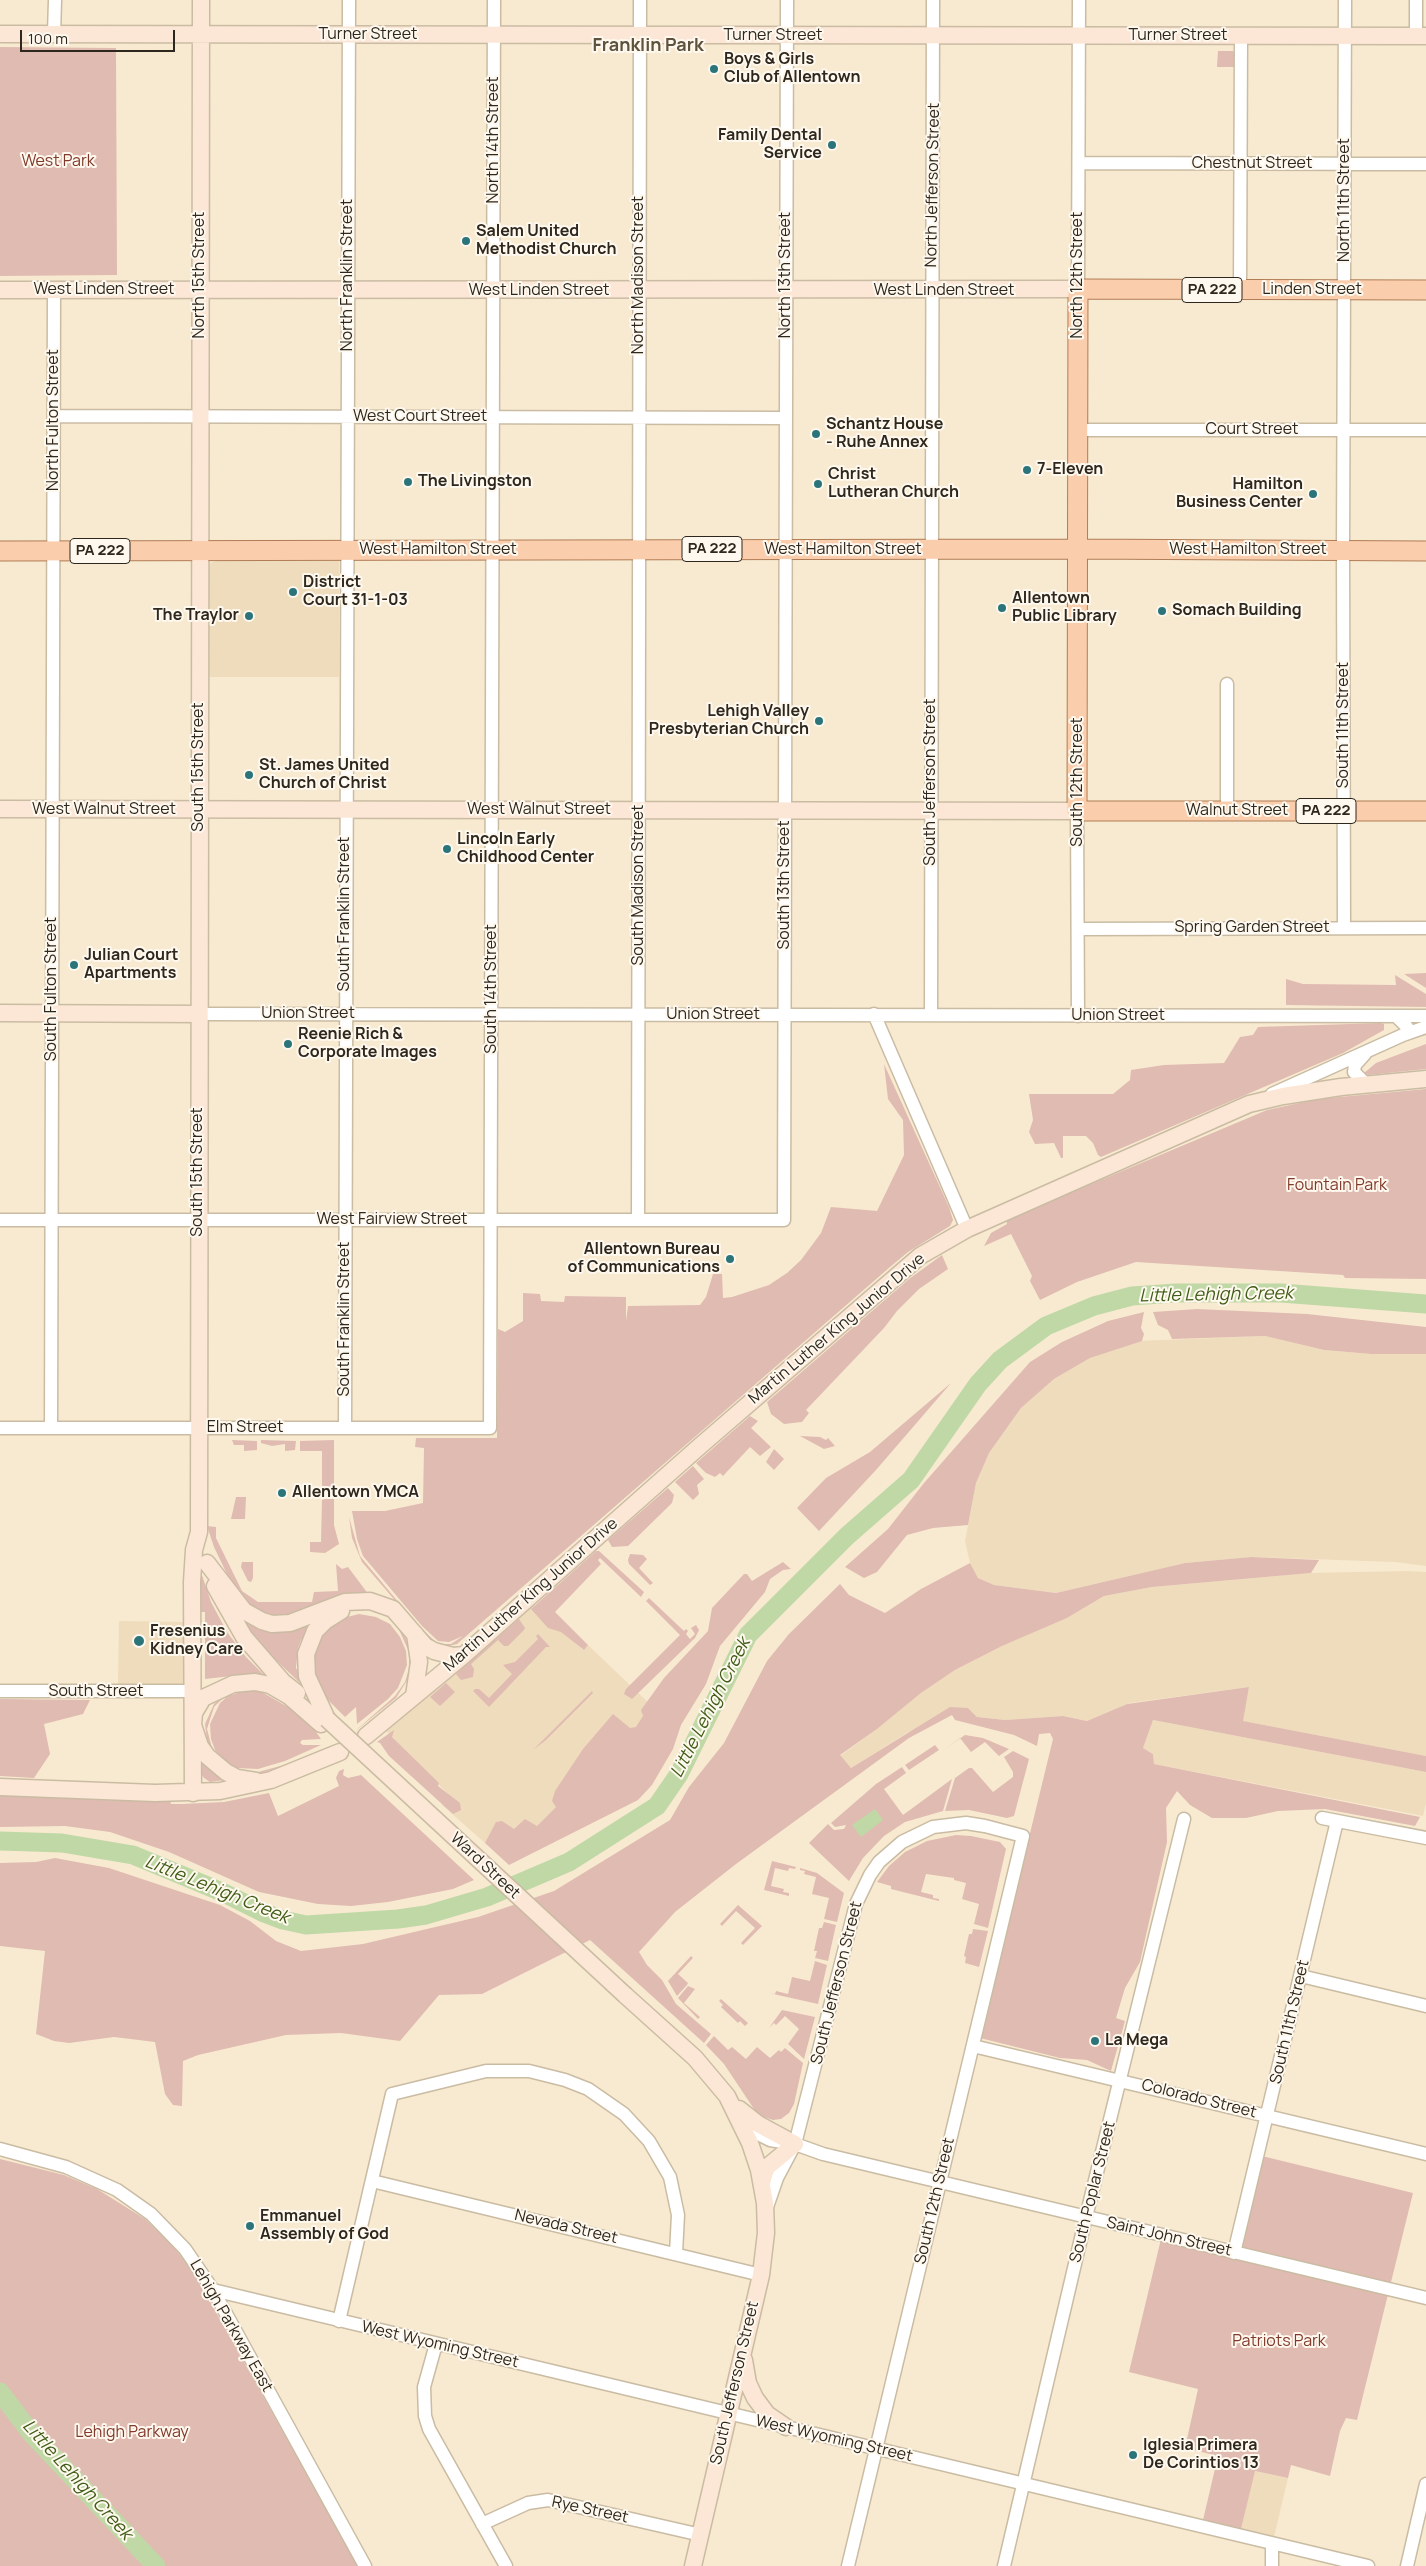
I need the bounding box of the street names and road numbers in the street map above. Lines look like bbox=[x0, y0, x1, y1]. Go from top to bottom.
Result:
street label: Turner Street bbox=[319, 25, 417, 45]
street label: Turner Street bbox=[724, 26, 822, 46]
street label: Turner Street bbox=[1129, 26, 1227, 46]
street label: North 14th Street bbox=[484, 76, 504, 204]
street label: North Jefferson Street bbox=[922, 102, 944, 268]
street label: North 11th Street bbox=[1335, 138, 1355, 262]
street label: Chestnut Street bbox=[1192, 154, 1312, 174]
street label: North Madison Street bbox=[629, 196, 649, 354]
street label: North Franklin Street bbox=[338, 199, 358, 351]
street label: North 15th Street bbox=[190, 212, 210, 338]
street label: North 13th Street bbox=[776, 212, 796, 338]
street label: North 12th Street bbox=[1068, 212, 1088, 338]
road number: PA 222 bbox=[1182, 278, 1242, 302]
street label: West Linden Street bbox=[33, 280, 175, 300]
street label: Linden Street bbox=[1262, 280, 1362, 300]
street label: West Linden Street bbox=[468, 281, 610, 301]
street label: West Linden Street bbox=[873, 281, 1015, 301]
street label: North Fulton Street bbox=[44, 349, 64, 491]
street label: West Court Street bbox=[353, 407, 487, 427]
street label: Court Street bbox=[1206, 420, 1298, 440]
road number: PA 222 bbox=[682, 536, 742, 562]
road number: PA 222 bbox=[70, 538, 130, 564]
street label: West Hamilton Street bbox=[359, 540, 517, 560]
street label: West Hamilton Street bbox=[764, 540, 922, 560]
street label: West Hamilton Street bbox=[1169, 540, 1327, 560]
street label: South 11th Street bbox=[1334, 662, 1354, 788]
street label: South Jefferson Street bbox=[921, 698, 941, 866]
street label: South 15th Street bbox=[189, 702, 209, 832]
street label: South 12th Street bbox=[1068, 717, 1088, 847]
road number: PA 222 bbox=[1296, 798, 1356, 824]
street label: West Walnut Street bbox=[32, 800, 176, 820]
street label: West Walnut Street bbox=[467, 800, 611, 820]
street label: Walnut Street bbox=[1186, 801, 1288, 821]
street label: South Madison Street bbox=[629, 804, 649, 966]
street label: South 13th Street bbox=[775, 820, 795, 950]
street label: South Franklin Street bbox=[335, 837, 355, 991]
street label: South Fulton Street bbox=[42, 917, 62, 1061]
street label: Spring Garden Street bbox=[1174, 918, 1330, 938]
street label: South 14th Street bbox=[482, 924, 502, 1054]
street label: Union Street bbox=[261, 1004, 355, 1024]
street label: Union Street bbox=[666, 1005, 760, 1025]
street label: Union Street bbox=[1071, 1006, 1165, 1026]
street label: South 15th Street bbox=[188, 1107, 208, 1237]
street label: West Fairview Street bbox=[317, 1210, 467, 1230]
street label: South Franklin Street bbox=[335, 1242, 355, 1396]
street label: Martin Luther King Junior Drive bbox=[745, 1250, 929, 1408]
street label: Elm Street bbox=[207, 1418, 283, 1438]
street label: Martin Luther King Junior Drive bbox=[440, 1514, 622, 1676]
street label: South Street bbox=[49, 1682, 143, 1702]
street label: Ward Street bbox=[446, 1829, 524, 1903]
street label: South Jefferson Street bbox=[807, 1899, 867, 2067]
street label: South 11th Street bbox=[1266, 1958, 1314, 2086]
street label: Colorado Street bbox=[1140, 2075, 1258, 2123]
street label: South Poplar Street bbox=[1066, 2119, 1120, 2265]
street label: South 12th Street bbox=[911, 2136, 959, 2266]
street label: Nevada Street bbox=[513, 2206, 619, 2248]
street label: Saint John Street bbox=[1105, 2213, 1233, 2261]
street label: Lehigh Parkway East bbox=[185, 2256, 277, 2396]
street label: South Jefferson Street bbox=[707, 2299, 763, 2467]
street label: West Wyoming Street bbox=[360, 2318, 520, 2372]
street label: West Wyoming Street bbox=[754, 2412, 914, 2466]
street label: Rye Street bbox=[550, 2493, 630, 2527]

